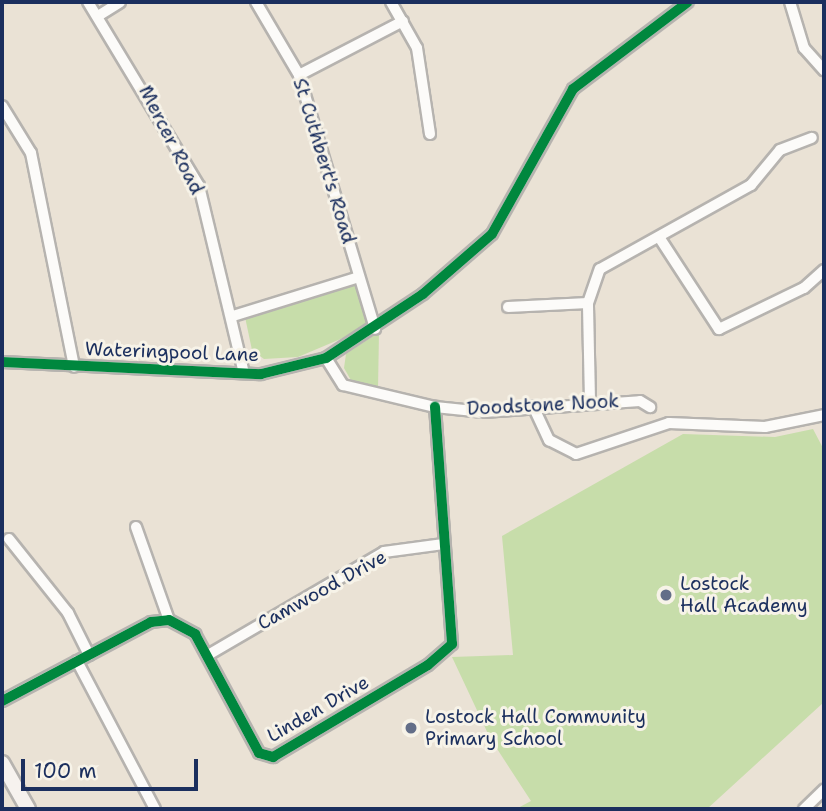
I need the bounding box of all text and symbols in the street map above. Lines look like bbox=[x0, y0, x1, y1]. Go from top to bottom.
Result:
street label: St Cuthbert's Road bbox=[288, 75, 360, 247]
street label: Mercer Road bbox=[134, 82, 208, 198]
street label: Wateringpool Lane bbox=[85, 338, 259, 366]
street label: Doodstone Nook bbox=[466, 390, 620, 420]
street label: Camwood Drive bbox=[254, 545, 390, 635]
place label: Lostock Hall Academy bbox=[680, 573, 808, 617]
marker: Lostock Hall Academy bbox=[658, 587, 674, 603]
street label: Linden Drive bbox=[263, 671, 373, 747]
place label: Lostock Hall Community Primary School bbox=[425, 706, 646, 750]
marker: Lostock Hall Community Primary School bbox=[403, 720, 419, 736]
scale bar bbox=[24, 744, 201, 788]
text: 100 m bbox=[34, 757, 97, 785]

